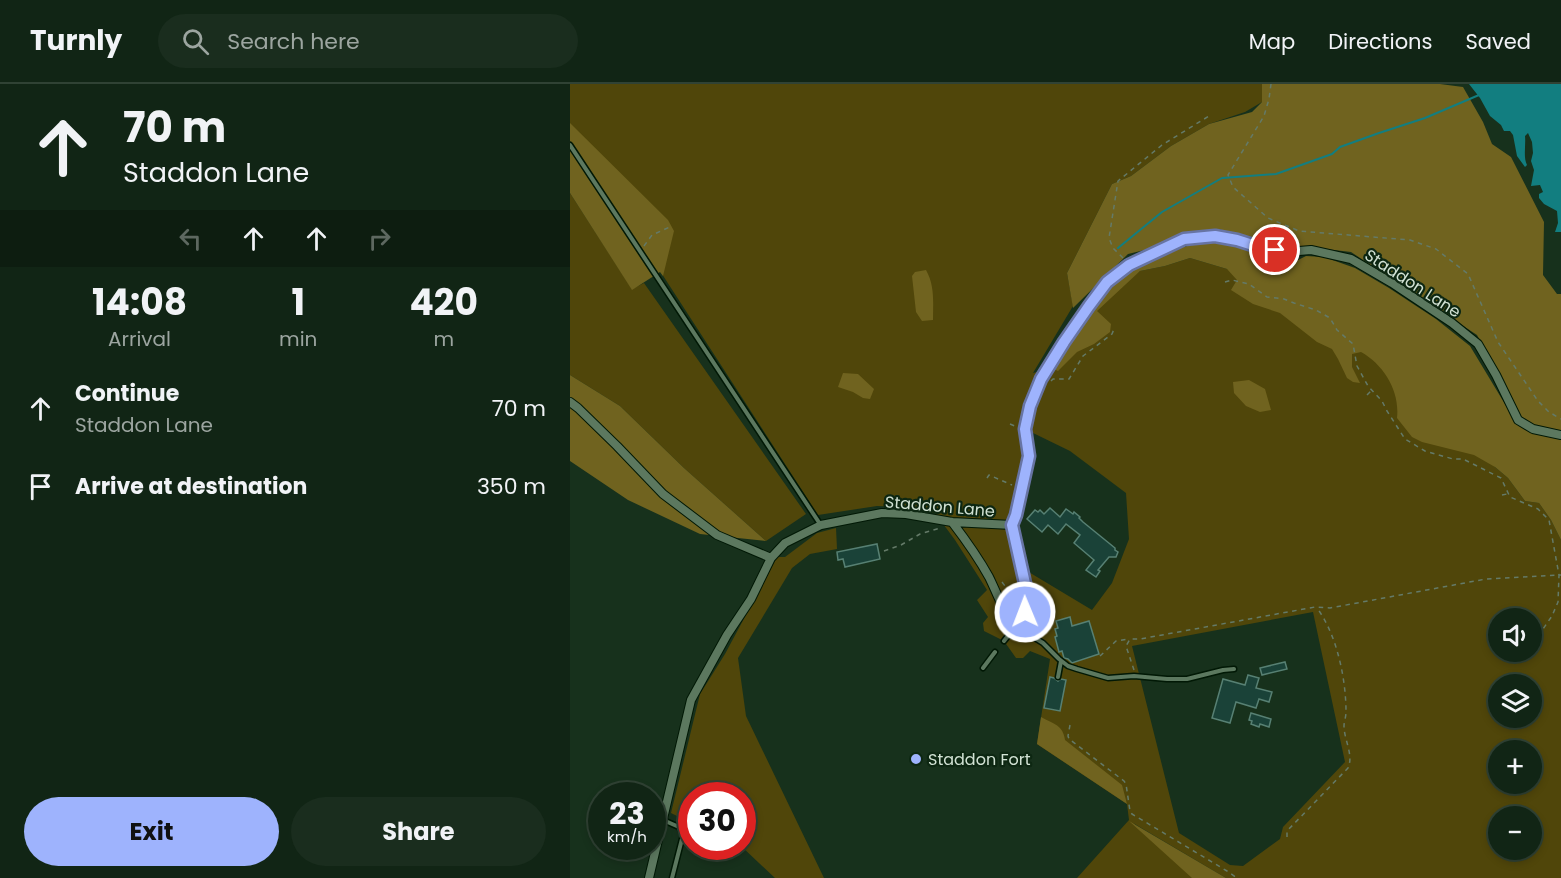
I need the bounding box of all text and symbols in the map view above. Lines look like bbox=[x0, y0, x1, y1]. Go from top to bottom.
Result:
search box bbox=[158, 14, 578, 68]
text: Turnly bbox=[30, 21, 122, 60]
icon: search bbox=[179, 25, 212, 58]
text: Search here bbox=[227, 26, 360, 57]
text: Map bbox=[1249, 27, 1295, 56]
text: Directions bbox=[1328, 27, 1432, 56]
text: Saved bbox=[1465, 27, 1531, 56]
text: 70 m bbox=[123, 98, 226, 157]
icon: ahead bbox=[24, 108, 102, 186]
text: Staddon Lane bbox=[123, 154, 309, 191]
icon: left bbox=[174, 222, 207, 255]
icon: ahead bbox=[237, 222, 270, 255]
icon: ahead bbox=[300, 222, 333, 255]
icon: right bbox=[363, 222, 396, 255]
pin bbox=[1249, 224, 1300, 275]
icon: arrive bbox=[1258, 233, 1291, 266]
street label: Staddon Lane bbox=[1360, 244, 1465, 323]
text: 14:08 bbox=[92, 277, 187, 328]
text: 1 bbox=[291, 277, 305, 328]
text: 420 bbox=[410, 277, 478, 328]
text: Arrival bbox=[108, 325, 171, 353]
text: min bbox=[279, 325, 317, 353]
text: m bbox=[433, 325, 454, 353]
text: Continue bbox=[75, 378, 179, 409]
icon: ahead bbox=[24, 392, 57, 425]
text: 70 m bbox=[492, 393, 546, 424]
text: Staddon Lane bbox=[75, 411, 213, 439]
icon: arrive bbox=[24, 470, 57, 503]
text: Arrive at destination bbox=[75, 471, 307, 502]
text: 350 m bbox=[477, 471, 546, 502]
street label: Staddon Lane bbox=[884, 490, 996, 523]
position arrow bbox=[993, 580, 1057, 644]
map controls bbox=[1488, 608, 1542, 860]
button: sound bbox=[1488, 608, 1542, 662]
button: layers bbox=[1488, 674, 1542, 728]
button: + bbox=[1488, 740, 1542, 794]
place label: Staddon Fort bbox=[928, 748, 1031, 771]
marker: Staddon Fort bbox=[909, 752, 923, 766]
speed limit sign: 30 bbox=[678, 782, 756, 860]
text: 23 bbox=[609, 792, 645, 835]
button: Exit bbox=[24, 797, 279, 866]
button: Share bbox=[291, 797, 546, 866]
button: − bbox=[1488, 806, 1542, 860]
text: km/h bbox=[607, 826, 647, 847]

